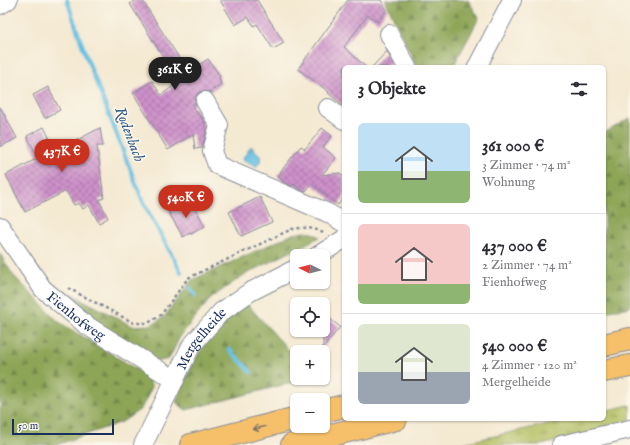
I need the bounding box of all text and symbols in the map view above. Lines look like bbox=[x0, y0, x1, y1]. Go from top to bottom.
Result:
pin: 361K € bbox=[142, 57, 208, 91]
text: 361K € bbox=[158, 61, 192, 78]
icon: filters bbox=[568, 78, 590, 100]
text: 3 Objekte bbox=[358, 79, 426, 100]
water label: Rodenbach bbox=[110, 104, 149, 165]
text: 361 000 € bbox=[482, 136, 544, 157]
pin: 437K € bbox=[29, 139, 95, 173]
icon: home bbox=[390, 139, 438, 187]
text: 437K € bbox=[43, 143, 81, 160]
text: 3 Zimmer · 74 m² bbox=[482, 157, 571, 174]
text: Wohnung bbox=[482, 174, 535, 191]
pin: 540K € bbox=[153, 185, 219, 219]
text: 540K € bbox=[167, 189, 205, 206]
text: 437 000 € bbox=[482, 236, 547, 257]
icon: home bbox=[390, 240, 438, 288]
north arrow bbox=[290, 249, 330, 289]
map controls bbox=[290, 249, 330, 433]
text: 2 Zimmer · 74 m² bbox=[482, 257, 572, 274]
text: Fienhofweg bbox=[482, 274, 547, 291]
street label: Fienhofweg bbox=[43, 288, 109, 345]
button: locate bbox=[290, 297, 330, 337]
street label: Mergelheide bbox=[173, 303, 230, 373]
text: 540 000 € bbox=[482, 336, 547, 357]
icon: home bbox=[390, 340, 438, 388]
button: + bbox=[290, 345, 330, 385]
text: 4 Zimmer · 120 m² bbox=[482, 357, 577, 374]
text: Mergelheide bbox=[482, 374, 551, 391]
button: − bbox=[290, 393, 330, 433]
scale bar bbox=[12, 417, 114, 436]
text: 50 m bbox=[18, 419, 38, 433]
one-way arrow bbox=[253, 424, 266, 432]

